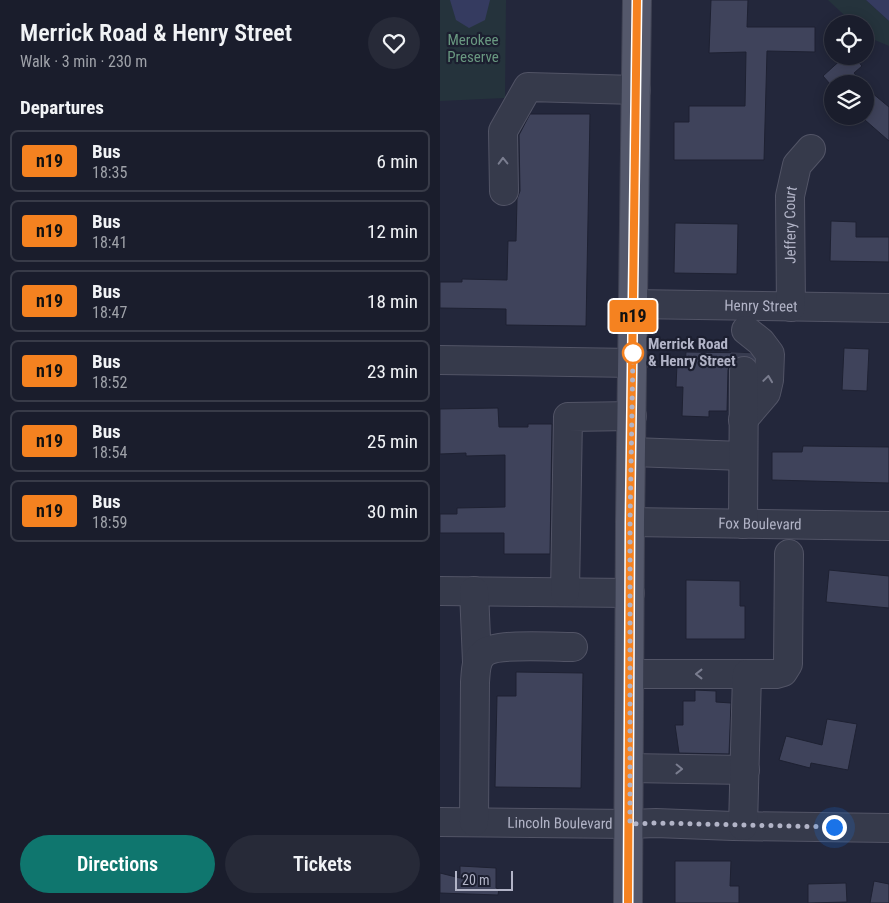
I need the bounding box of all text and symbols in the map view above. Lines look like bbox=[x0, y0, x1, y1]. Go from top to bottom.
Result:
map controls bbox=[824, 15, 874, 125]
button: locate bbox=[824, 15, 874, 65]
button: heart bbox=[368, 17, 420, 69]
text: Merrick Road & Henry Street bbox=[20, 19, 292, 47]
park label: Merokee Preserve bbox=[447, 31, 499, 66]
text: Walk · 3 min · 230 m bbox=[20, 52, 147, 71]
button: layers bbox=[824, 75, 874, 125]
text: Departures bbox=[20, 96, 104, 119]
text: Bus bbox=[92, 140, 121, 163]
text: n19 bbox=[36, 150, 63, 171]
text: 6 min bbox=[376, 150, 418, 173]
one-way arrow bbox=[498, 157, 509, 165]
text: 18:35 bbox=[92, 163, 127, 182]
street label: Jeffery Court bbox=[781, 184, 801, 264]
text: Bus bbox=[92, 210, 121, 233]
text: n19 bbox=[36, 220, 63, 241]
text: 12 min bbox=[367, 220, 418, 243]
text: 18:41 bbox=[92, 233, 127, 252]
text: Bus bbox=[92, 280, 121, 303]
text: n19 bbox=[36, 290, 63, 311]
text: 18 min bbox=[367, 290, 418, 313]
street label: Henry Street bbox=[724, 296, 798, 316]
line badge: n19 bbox=[604, 300, 662, 332]
text: 18:47 bbox=[92, 303, 127, 322]
text: n19 bbox=[619, 305, 647, 326]
place label: Merrick Road & Henry Street bbox=[648, 335, 736, 370]
marker: Merrick Road & Henry Street bbox=[622, 342, 644, 364]
text: Bus bbox=[92, 350, 121, 373]
text: n19 bbox=[36, 360, 63, 381]
text: 23 min bbox=[367, 360, 418, 383]
text: 18:52 bbox=[92, 373, 127, 392]
one-way arrow bbox=[763, 375, 773, 384]
text: Bus bbox=[92, 420, 121, 443]
text: n19 bbox=[36, 430, 63, 451]
text: 25 min bbox=[367, 430, 418, 453]
text: 18:54 bbox=[92, 443, 127, 462]
text: Bus bbox=[92, 490, 121, 513]
text: n19 bbox=[36, 500, 63, 521]
text: 30 min bbox=[367, 500, 418, 523]
text: 18:59 bbox=[92, 513, 127, 532]
street label: Fox Boulevard bbox=[718, 514, 802, 534]
one-way arrow bbox=[694, 669, 702, 679]
one-way arrow bbox=[675, 763, 683, 774]
street label: Lincoln Boulevard bbox=[507, 814, 613, 833]
your location bbox=[822, 815, 847, 840]
button: Directions bbox=[20, 835, 215, 893]
button: Tickets bbox=[225, 835, 420, 893]
scale bar bbox=[455, 868, 512, 891]
text: 20 m bbox=[462, 872, 490, 888]

